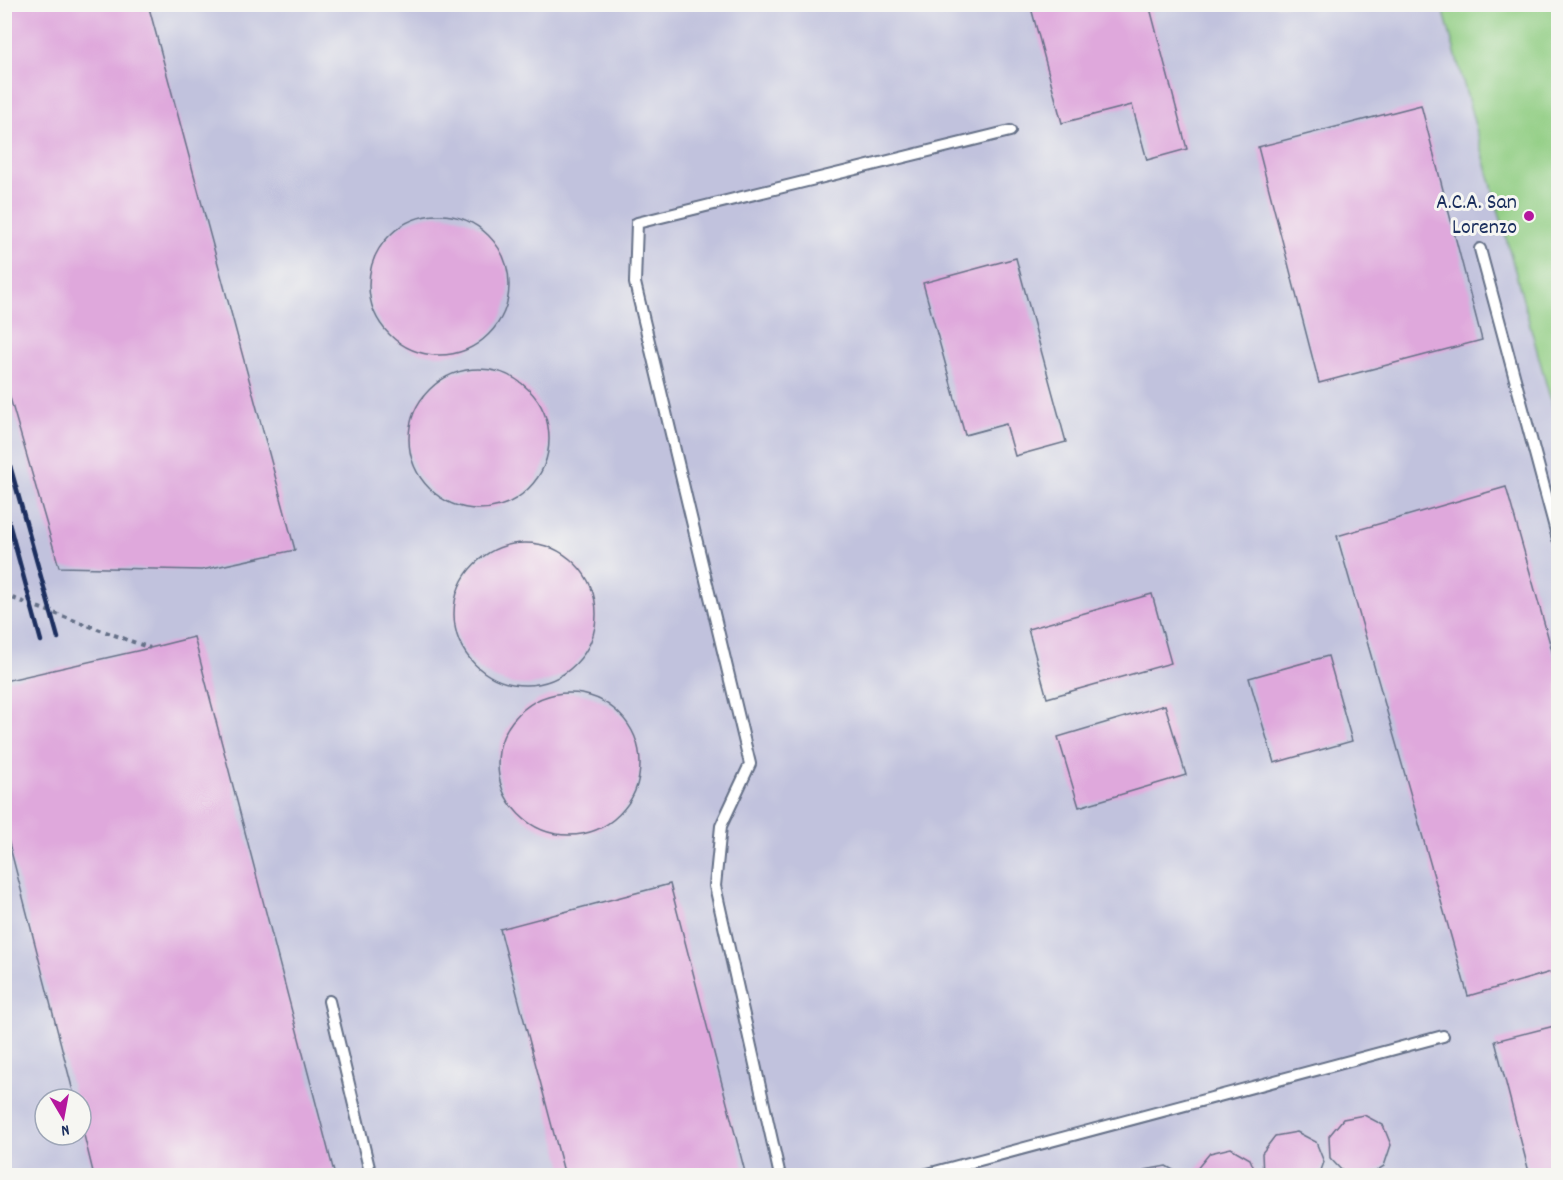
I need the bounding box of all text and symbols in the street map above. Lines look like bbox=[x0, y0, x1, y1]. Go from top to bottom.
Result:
place label: A.C.A. San Lorenzo bbox=[1436, 188, 1517, 244]
marker: A.C.A. San Lorenzo bbox=[1522, 209, 1536, 223]
north arrow bbox=[33, 1087, 93, 1147]
text: N bbox=[59, 1117, 71, 1141]

